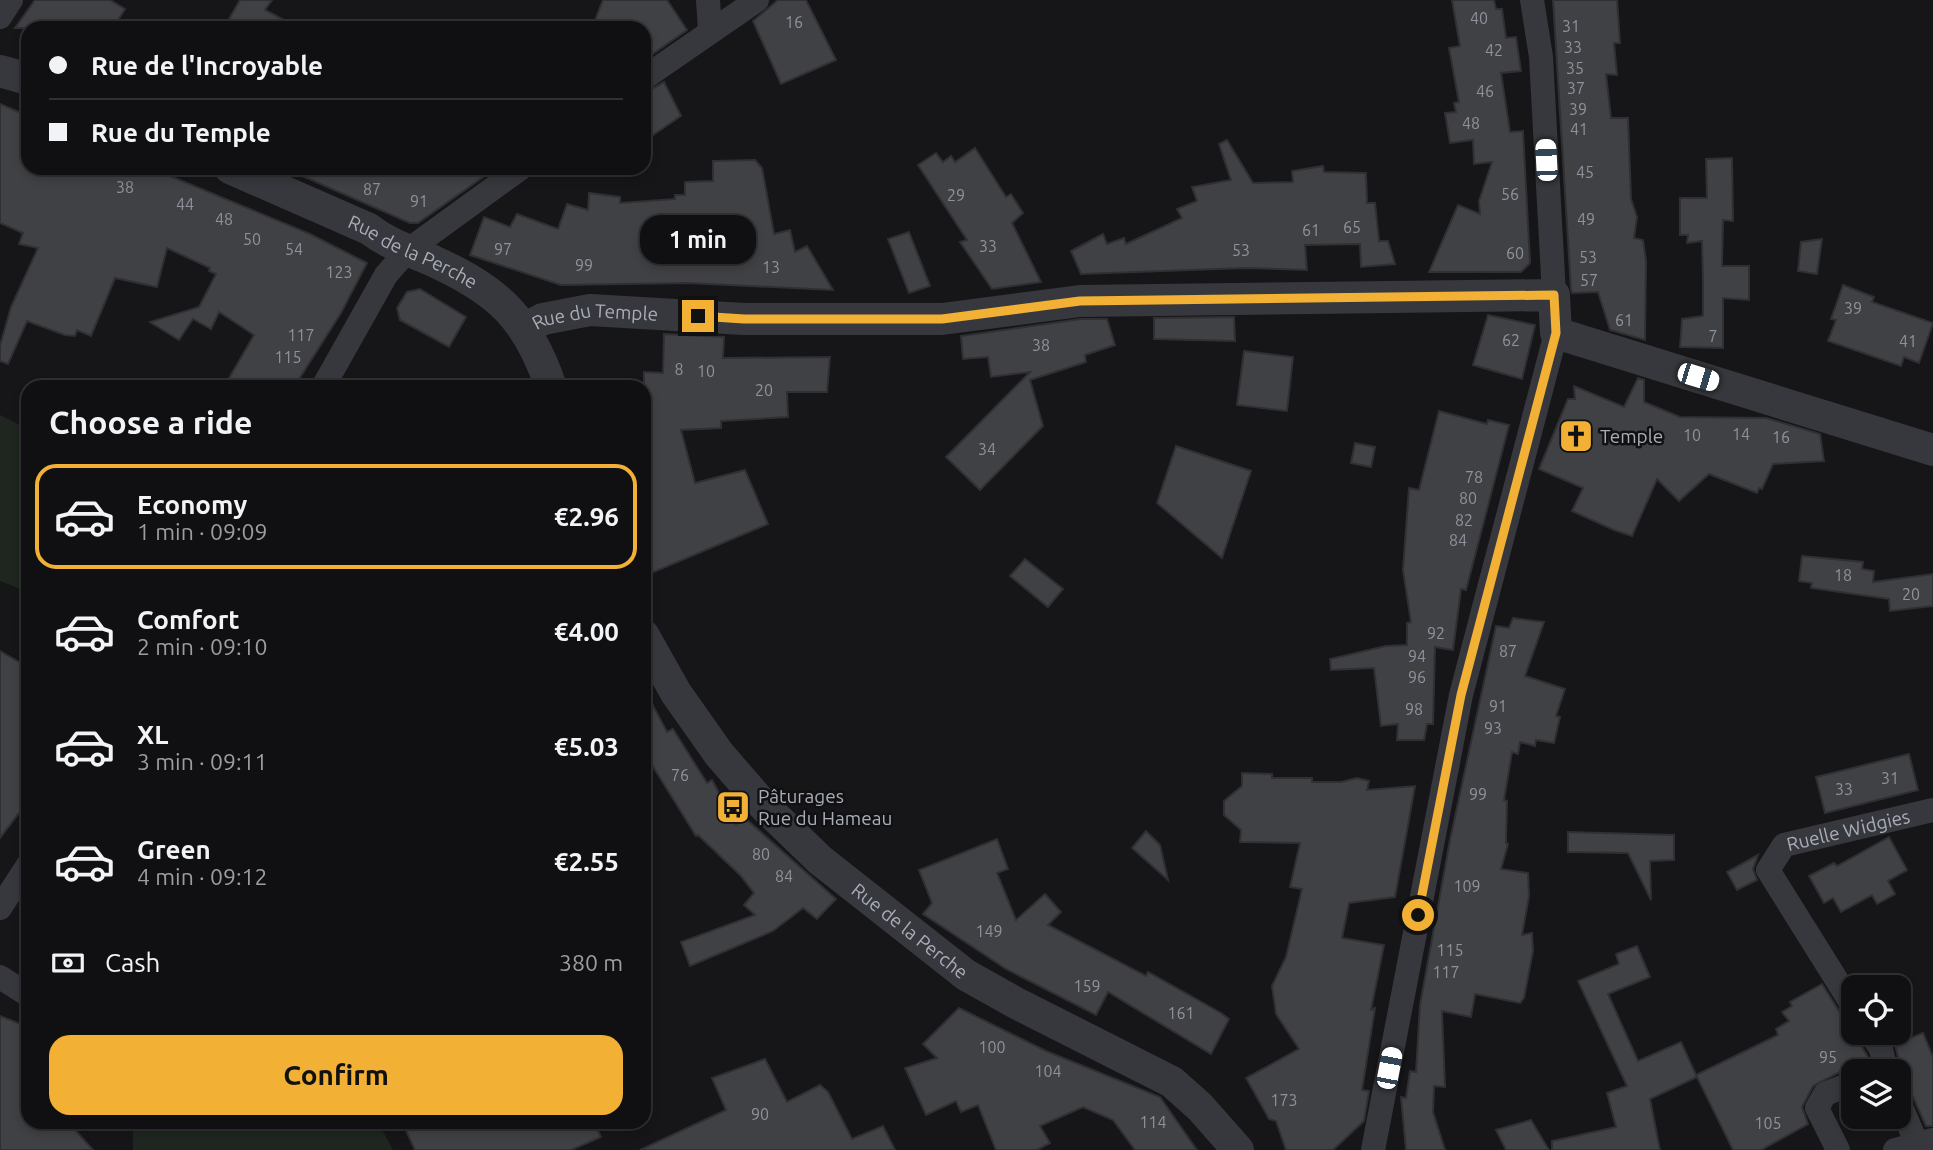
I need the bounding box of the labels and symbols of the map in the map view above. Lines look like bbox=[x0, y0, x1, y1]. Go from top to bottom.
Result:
house number: 40 bbox=[1470, 9, 1488, 27]
house number: 16 bbox=[785, 13, 803, 31]
house number: 31 bbox=[1562, 17, 1580, 35]
house number: 33 bbox=[1564, 38, 1582, 56]
house number: 42 bbox=[1485, 41, 1503, 59]
house number: 35 bbox=[1566, 59, 1584, 77]
house number: 37 bbox=[1567, 79, 1585, 97]
house number: 46 bbox=[1476, 82, 1494, 100]
house number: 39 bbox=[1569, 100, 1587, 118]
house number: 48 bbox=[1462, 114, 1480, 132]
house number: 41 bbox=[1570, 120, 1588, 138]
car bbox=[1535, 138, 1558, 182]
house number: 45 bbox=[1576, 163, 1594, 181]
house number: 38 bbox=[116, 178, 134, 196]
house number: 87 bbox=[363, 180, 381, 198]
house number: 56 bbox=[1501, 185, 1519, 203]
house number: 29 bbox=[947, 186, 965, 204]
house number: 91 bbox=[410, 192, 428, 210]
house number: 44 bbox=[176, 195, 194, 213]
house number: 48 bbox=[215, 210, 233, 228]
street label: Rue de la Perche bbox=[345, 210, 482, 293]
house number: 49 bbox=[1577, 210, 1595, 228]
callout: 1 min bbox=[640, 215, 756, 264]
house number: 65 bbox=[1343, 218, 1361, 236]
house number: 61 bbox=[1302, 221, 1320, 239]
house number: 50 bbox=[243, 230, 261, 248]
house number: 33 bbox=[979, 237, 997, 255]
house number: 54 bbox=[285, 240, 303, 258]
house number: 97 bbox=[494, 240, 512, 258]
house number: 53 bbox=[1232, 241, 1250, 259]
house number: 60 bbox=[1506, 244, 1524, 262]
house number: 53 bbox=[1579, 248, 1597, 266]
house number: 99 bbox=[575, 256, 593, 274]
house number: 13 bbox=[762, 258, 780, 276]
house number: 123 bbox=[325, 263, 353, 281]
house number: 57 bbox=[1580, 271, 1598, 289]
street label: Rue du Temple bbox=[528, 299, 659, 334]
house number: 39 bbox=[1844, 299, 1862, 317]
route end bbox=[682, 300, 714, 332]
house number: 61 bbox=[1615, 311, 1633, 329]
house number: 117 bbox=[287, 326, 315, 344]
house number: 7 bbox=[1708, 327, 1718, 345]
house number: 62 bbox=[1502, 331, 1520, 349]
house number: 41 bbox=[1899, 332, 1917, 350]
house number: 38 bbox=[1032, 336, 1050, 354]
house number: 115 bbox=[274, 348, 302, 366]
house number: 8 bbox=[674, 360, 684, 378]
car bbox=[1675, 361, 1722, 393]
house number: 10 bbox=[697, 362, 715, 380]
house number: 20 bbox=[755, 381, 773, 399]
church icon: Temple bbox=[1557, 417, 1595, 455]
place label: Temple bbox=[1600, 425, 1663, 447]
house number: 14 bbox=[1732, 425, 1750, 443]
house number: 10 bbox=[1683, 426, 1701, 444]
house number: 16 bbox=[1772, 428, 1790, 446]
house number: 34 bbox=[978, 440, 996, 458]
house number: 78 bbox=[1465, 468, 1483, 486]
house number: 80 bbox=[1459, 489, 1477, 507]
house number: 82 bbox=[1455, 511, 1473, 529]
house number: 84 bbox=[1449, 531, 1467, 549]
house number: 18 bbox=[1834, 566, 1852, 584]
house number: 20 bbox=[1902, 585, 1920, 603]
house number: 92 bbox=[1427, 624, 1445, 642]
house number: 87 bbox=[1499, 642, 1517, 660]
house number: 94 bbox=[1408, 647, 1426, 665]
house number: 96 bbox=[1408, 668, 1426, 686]
house number: 91 bbox=[1489, 697, 1507, 715]
house number: 98 bbox=[1405, 700, 1423, 718]
house number: 93 bbox=[1484, 719, 1502, 737]
house number: 76 bbox=[671, 766, 689, 784]
house number: 31 bbox=[1881, 769, 1899, 787]
house number: 33 bbox=[1835, 780, 1853, 798]
place label: Pâturages Rue du Hameau bbox=[758, 785, 892, 829]
house number: 99 bbox=[1469, 785, 1487, 803]
bus stop icon: Pâturages Rue du Hameau bbox=[714, 788, 752, 826]
street label: Ruelle Widgies bbox=[1784, 805, 1912, 855]
house number: 80 bbox=[752, 845, 770, 863]
house number: 84 bbox=[775, 867, 793, 885]
house number: 109 bbox=[1453, 877, 1481, 895]
street label: Rue de la Perche bbox=[847, 878, 972, 983]
route start bbox=[1402, 899, 1434, 931]
house number: 149 bbox=[975, 922, 1003, 940]
house number: 115 bbox=[1436, 941, 1464, 959]
house number: 117 bbox=[1432, 963, 1460, 981]
house number: 159 bbox=[1073, 977, 1101, 995]
house number: 161 bbox=[1167, 1004, 1195, 1022]
house number: 100 bbox=[978, 1038, 1006, 1056]
car bbox=[1375, 1045, 1404, 1091]
house number: 95 bbox=[1819, 1048, 1837, 1066]
house number: 104 bbox=[1034, 1062, 1062, 1080]
house number: 173 bbox=[1270, 1091, 1298, 1109]
house number: 90 bbox=[751, 1105, 769, 1123]
house number: 114 bbox=[1139, 1113, 1167, 1131]
house number: 105 bbox=[1754, 1114, 1782, 1132]

